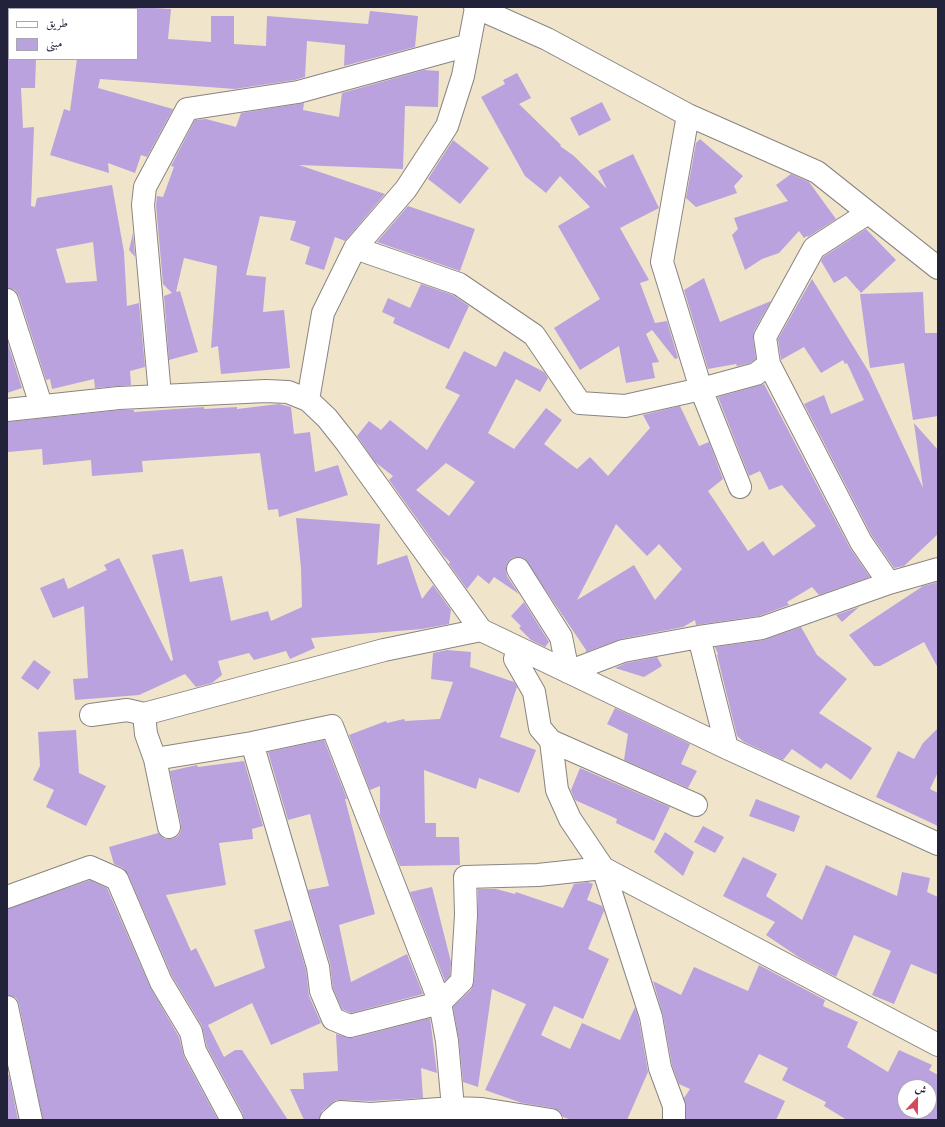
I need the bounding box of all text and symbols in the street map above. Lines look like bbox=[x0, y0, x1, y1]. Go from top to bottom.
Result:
legend bbox=[8, 8, 138, 60]
text: طريق bbox=[46, 15, 68, 31]
text: مبنى bbox=[46, 35, 62, 51]
north arrow bbox=[897, 1079, 937, 1119]
text: ش bbox=[913, 1080, 929, 1097]

